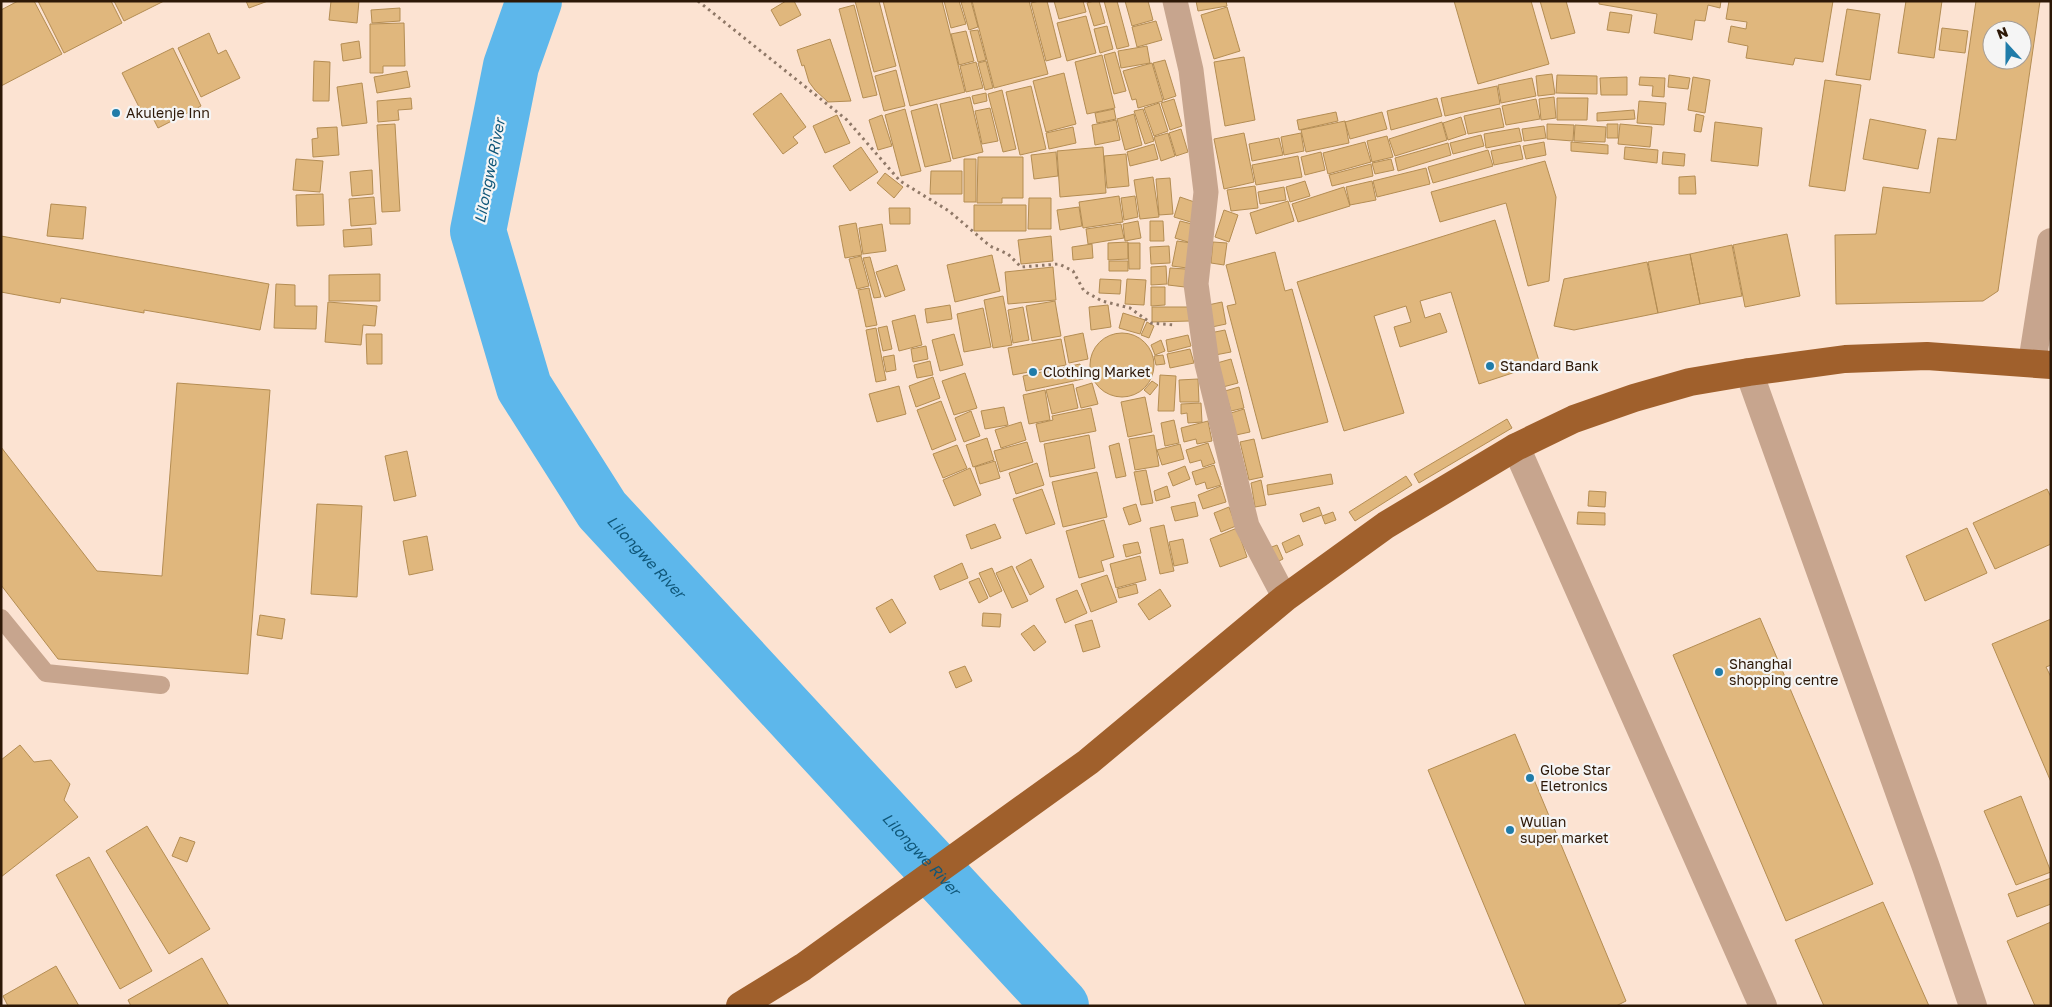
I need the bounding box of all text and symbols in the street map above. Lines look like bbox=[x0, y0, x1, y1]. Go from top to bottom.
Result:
north arrow bbox=[1982, 20, 2032, 70]
text: N bbox=[1994, 23, 2010, 42]
place label: Akulenje Inn bbox=[126, 104, 210, 121]
marker: Akulenje Inn bbox=[110, 107, 122, 119]
water label: Lilongwe River bbox=[470, 115, 509, 225]
place label: Standard Bank bbox=[1500, 357, 1599, 374]
marker: Standard Bank bbox=[1484, 360, 1496, 372]
place label: Clothing Market bbox=[1043, 363, 1151, 380]
marker: Clothing Market bbox=[1027, 366, 1039, 378]
water label: Lilongwe River bbox=[604, 512, 691, 603]
place label: Shanghai shopping centre bbox=[1729, 655, 1838, 688]
marker: Shanghai shopping centre bbox=[1713, 666, 1725, 678]
place label: Globe Star Eletronics bbox=[1540, 761, 1611, 794]
marker: Globe Star Eletronics bbox=[1524, 772, 1536, 784]
water label: Lilongwe River bbox=[879, 809, 966, 901]
place label: Wulian super market bbox=[1520, 813, 1609, 846]
marker: Wulian super market bbox=[1504, 824, 1516, 836]

